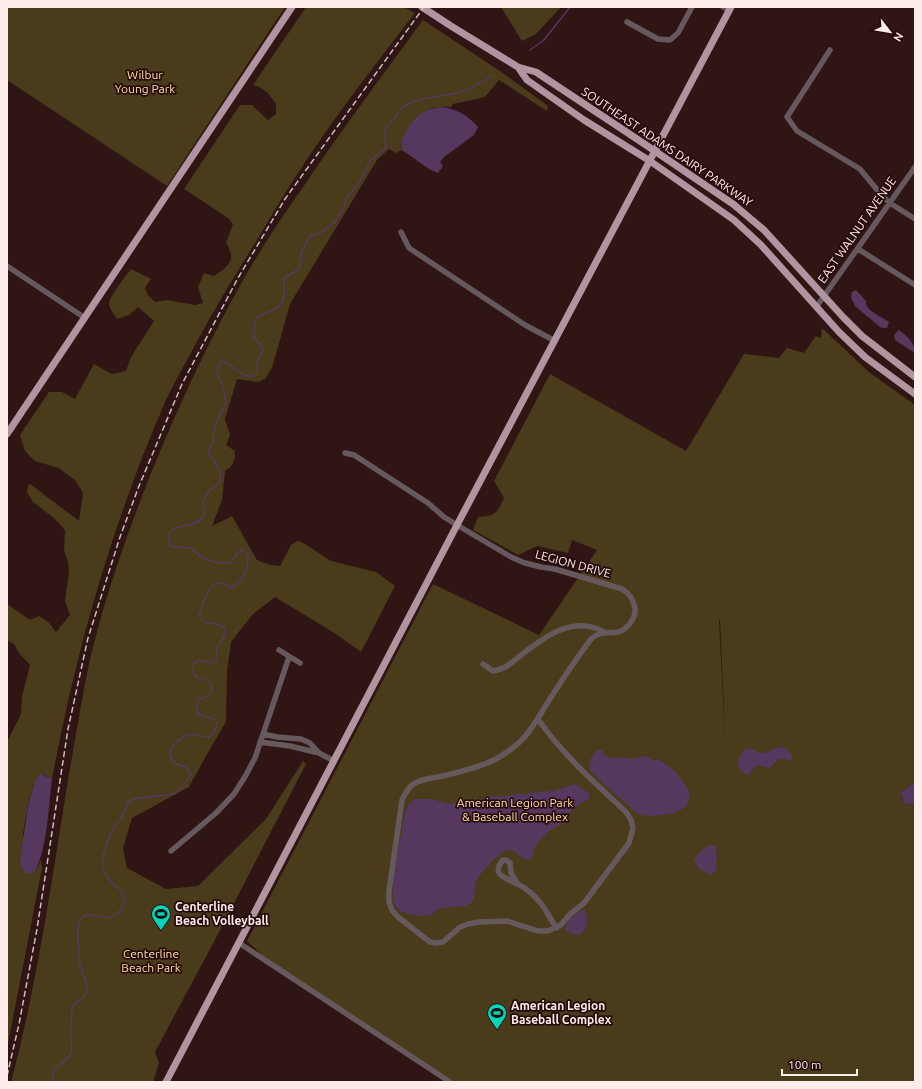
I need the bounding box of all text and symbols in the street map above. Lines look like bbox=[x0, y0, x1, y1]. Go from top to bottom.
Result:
north arrow bbox=[870, 12, 910, 52]
text: N bbox=[891, 31, 906, 44]
park label: Wilbur Young Park bbox=[115, 68, 175, 95]
street label: SOUTHEAST ADAMS DAIRY PARKWAY bbox=[579, 84, 755, 209]
street label: EAST WALNUT AVENUE bbox=[815, 174, 898, 285]
street label: LEGION DRIVE bbox=[534, 547, 613, 580]
park label: American Legion Park & Baseball Complex bbox=[457, 796, 573, 823]
place label: Centerline Beach Volleyball bbox=[175, 900, 269, 927]
sports icon: Centerline Beach Volleyball bbox=[150, 903, 172, 931]
park label: Centerline Beach Park bbox=[121, 947, 181, 974]
place label: American Legion Baseball Complex bbox=[511, 999, 612, 1026]
sports icon: American Legion Baseball Complex bbox=[486, 1002, 508, 1030]
scale bar bbox=[782, 1051, 857, 1077]
text: 100 m bbox=[788, 1058, 821, 1071]

